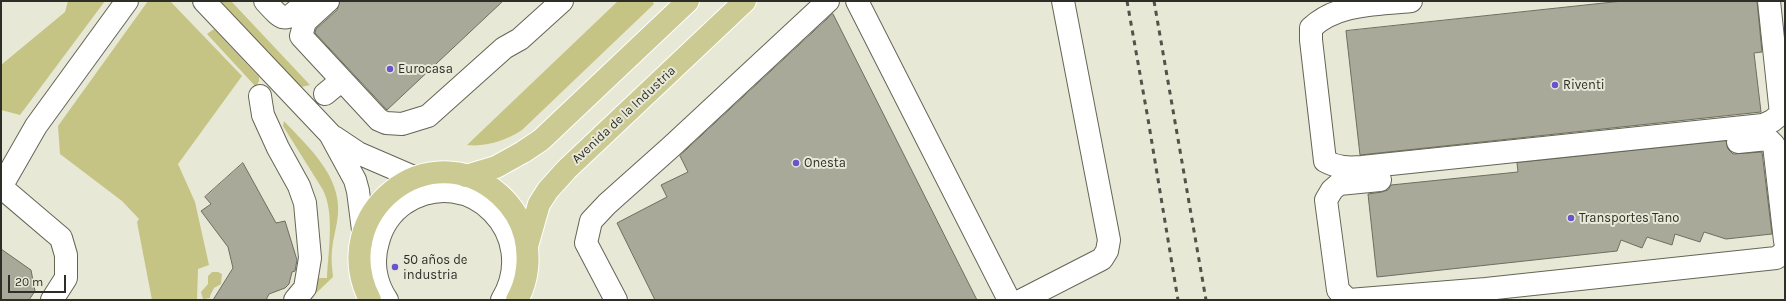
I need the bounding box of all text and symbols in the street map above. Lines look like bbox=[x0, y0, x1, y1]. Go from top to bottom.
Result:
place label: Eurocasa bbox=[398, 61, 453, 77]
street label: Avenida de la Industria bbox=[569, 63, 679, 167]
marker: Eurocasa bbox=[385, 64, 395, 74]
place label: Riventi bbox=[1563, 77, 1605, 93]
marker: Riventi bbox=[1550, 80, 1560, 90]
place label: Onesta bbox=[804, 155, 846, 171]
marker: Onesta bbox=[791, 158, 801, 168]
place label: Transportes Tano bbox=[1579, 210, 1679, 226]
marker: Transportes Tano bbox=[1566, 213, 1576, 223]
place label: 50 años de industria bbox=[403, 252, 468, 283]
marker: 50 años de industria bbox=[390, 262, 400, 272]
scale bar bbox=[10, 267, 68, 293]
text: 20 m bbox=[15, 275, 43, 289]

